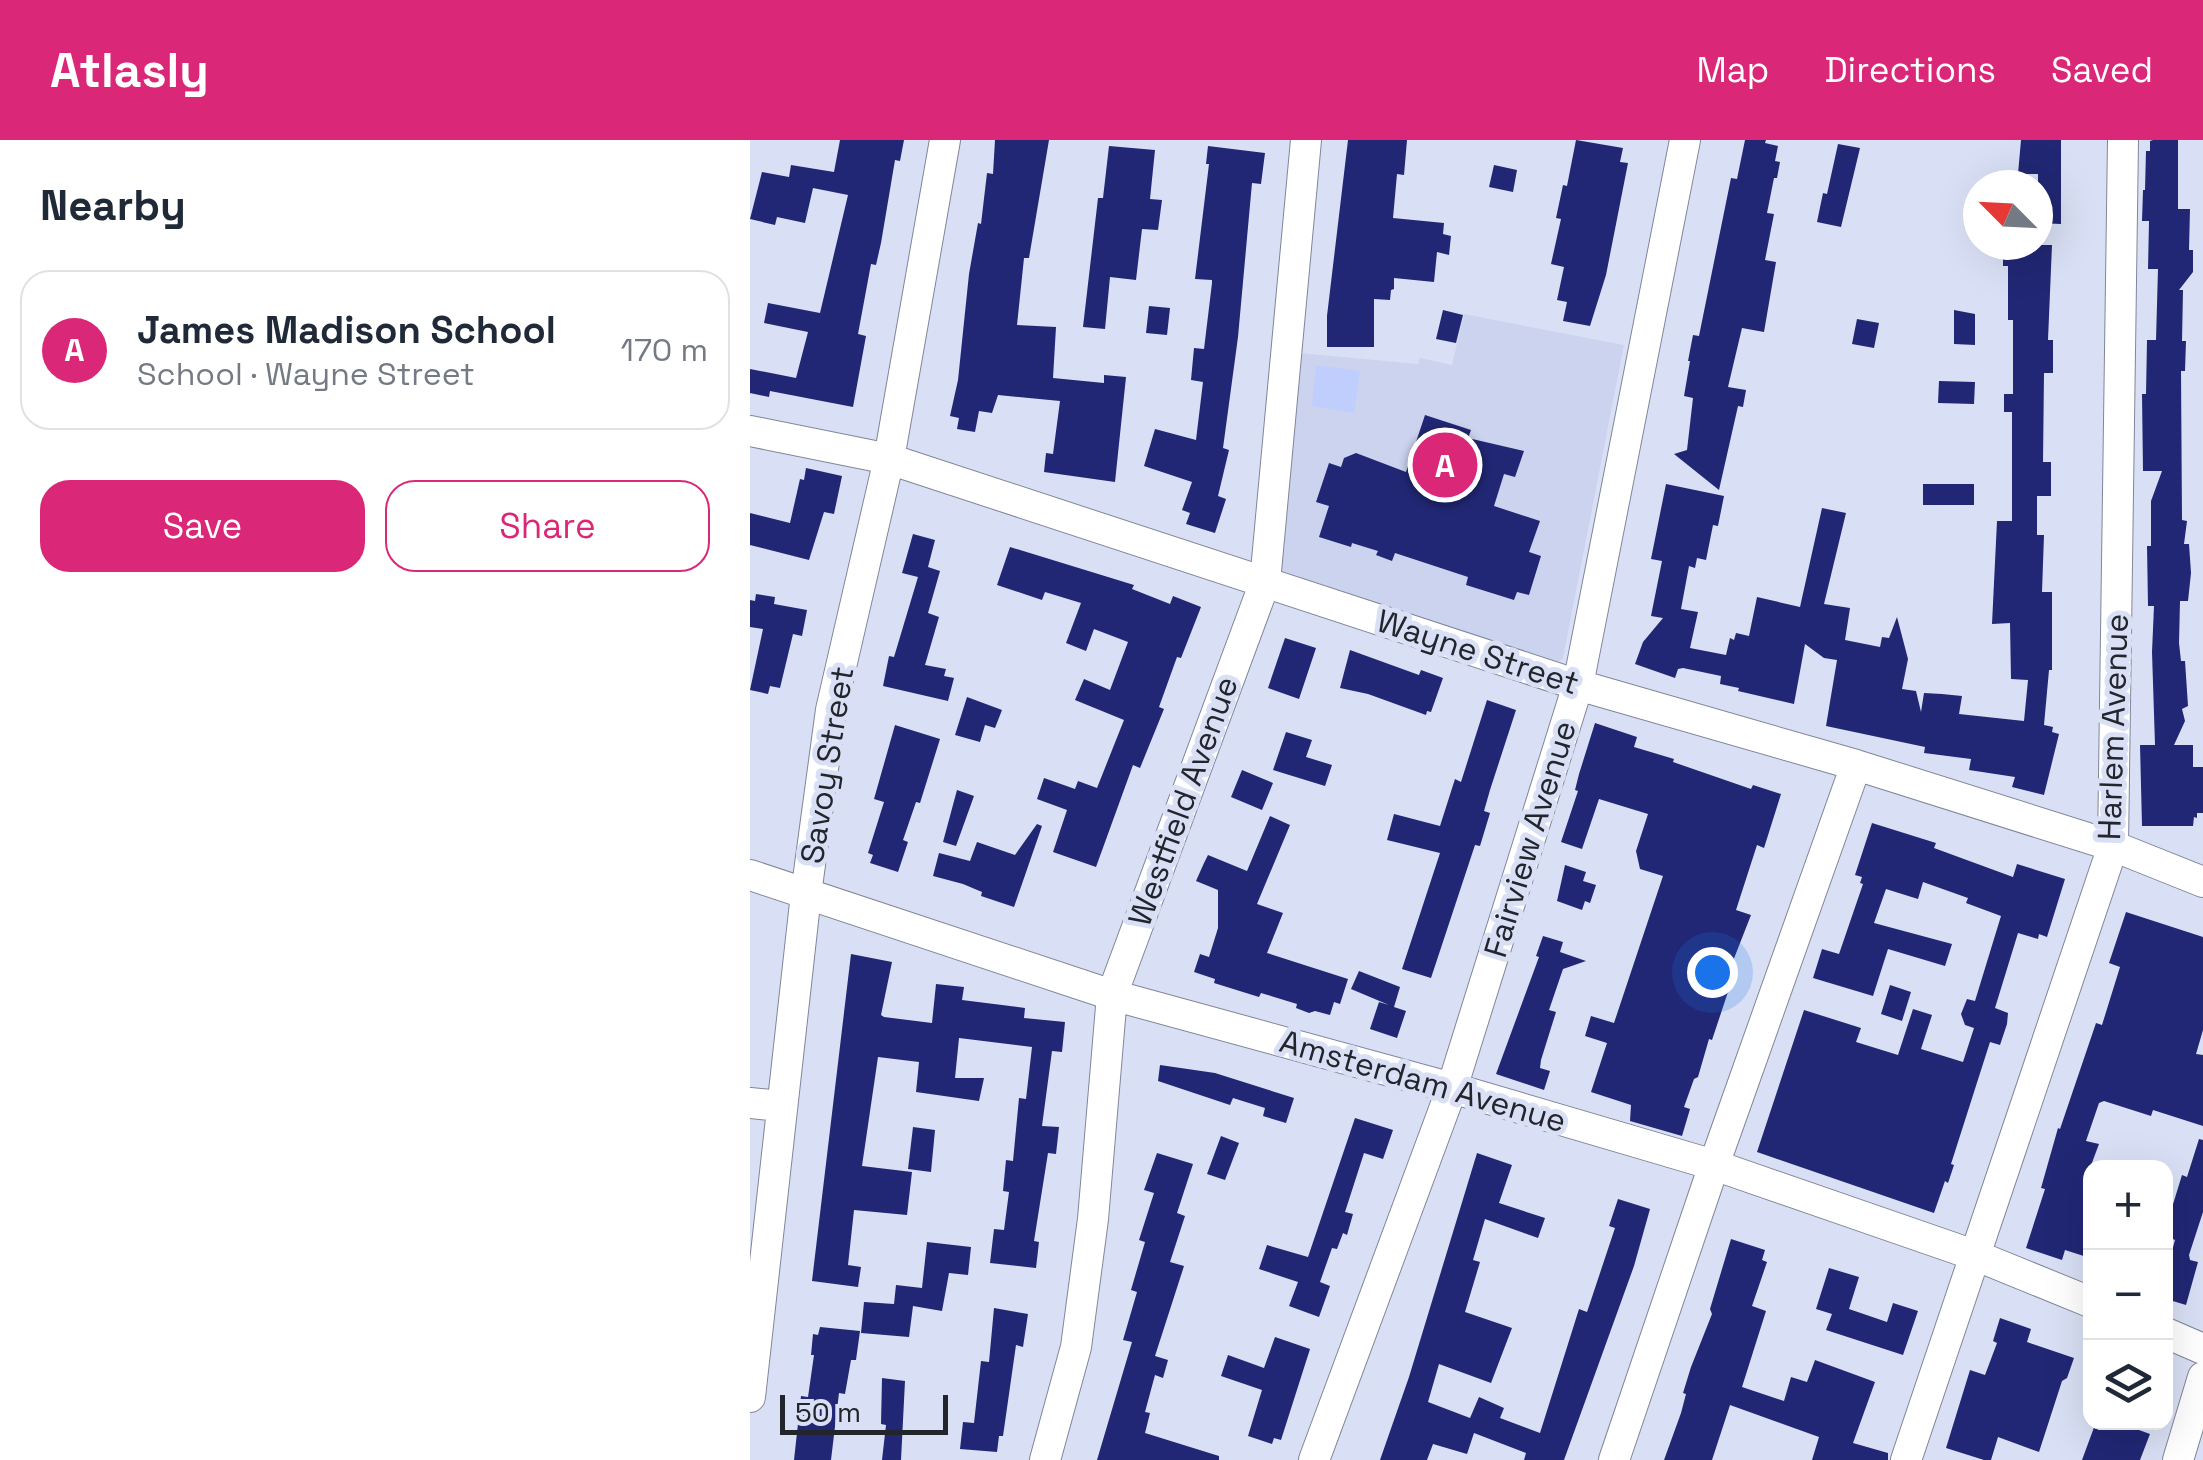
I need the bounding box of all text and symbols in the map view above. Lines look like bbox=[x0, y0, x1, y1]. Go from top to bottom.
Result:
text: Atlasly bbox=[50, 40, 209, 101]
text: Map bbox=[1696, 48, 1769, 92]
text: Directions bbox=[1824, 48, 1996, 92]
text: Saved bbox=[2051, 48, 2153, 92]
north arrow bbox=[1963, 170, 2053, 260]
text: Nearby bbox=[40, 179, 186, 232]
text: James Madison School bbox=[137, 306, 556, 354]
text: A bbox=[64, 330, 85, 370]
text: 170 m bbox=[621, 330, 708, 370]
text: School · Wayne Street bbox=[137, 354, 475, 394]
pin: A bbox=[1412, 428, 1478, 502]
button: Save bbox=[40, 480, 365, 572]
button: Share bbox=[385, 480, 710, 572]
street label: Wayne Street bbox=[1372, 601, 1584, 703]
street label: Harlem Avenue bbox=[2089, 613, 2137, 841]
street label: Savoy Street bbox=[792, 664, 862, 866]
street label: Westfield Avenue bbox=[1119, 671, 1247, 931]
street label: Fairview Avenue bbox=[1475, 716, 1585, 962]
your location bbox=[1687, 947, 1738, 998]
street label: Amsterdam Avenue bbox=[1275, 1021, 1571, 1141]
map controls bbox=[2083, 1160, 2173, 1430]
button: + bbox=[2083, 1160, 2173, 1250]
button: − bbox=[2083, 1250, 2173, 1340]
button: layers bbox=[2083, 1340, 2173, 1430]
scale bar bbox=[780, 1390, 948, 1434]
text: 50 m bbox=[795, 1394, 861, 1430]

